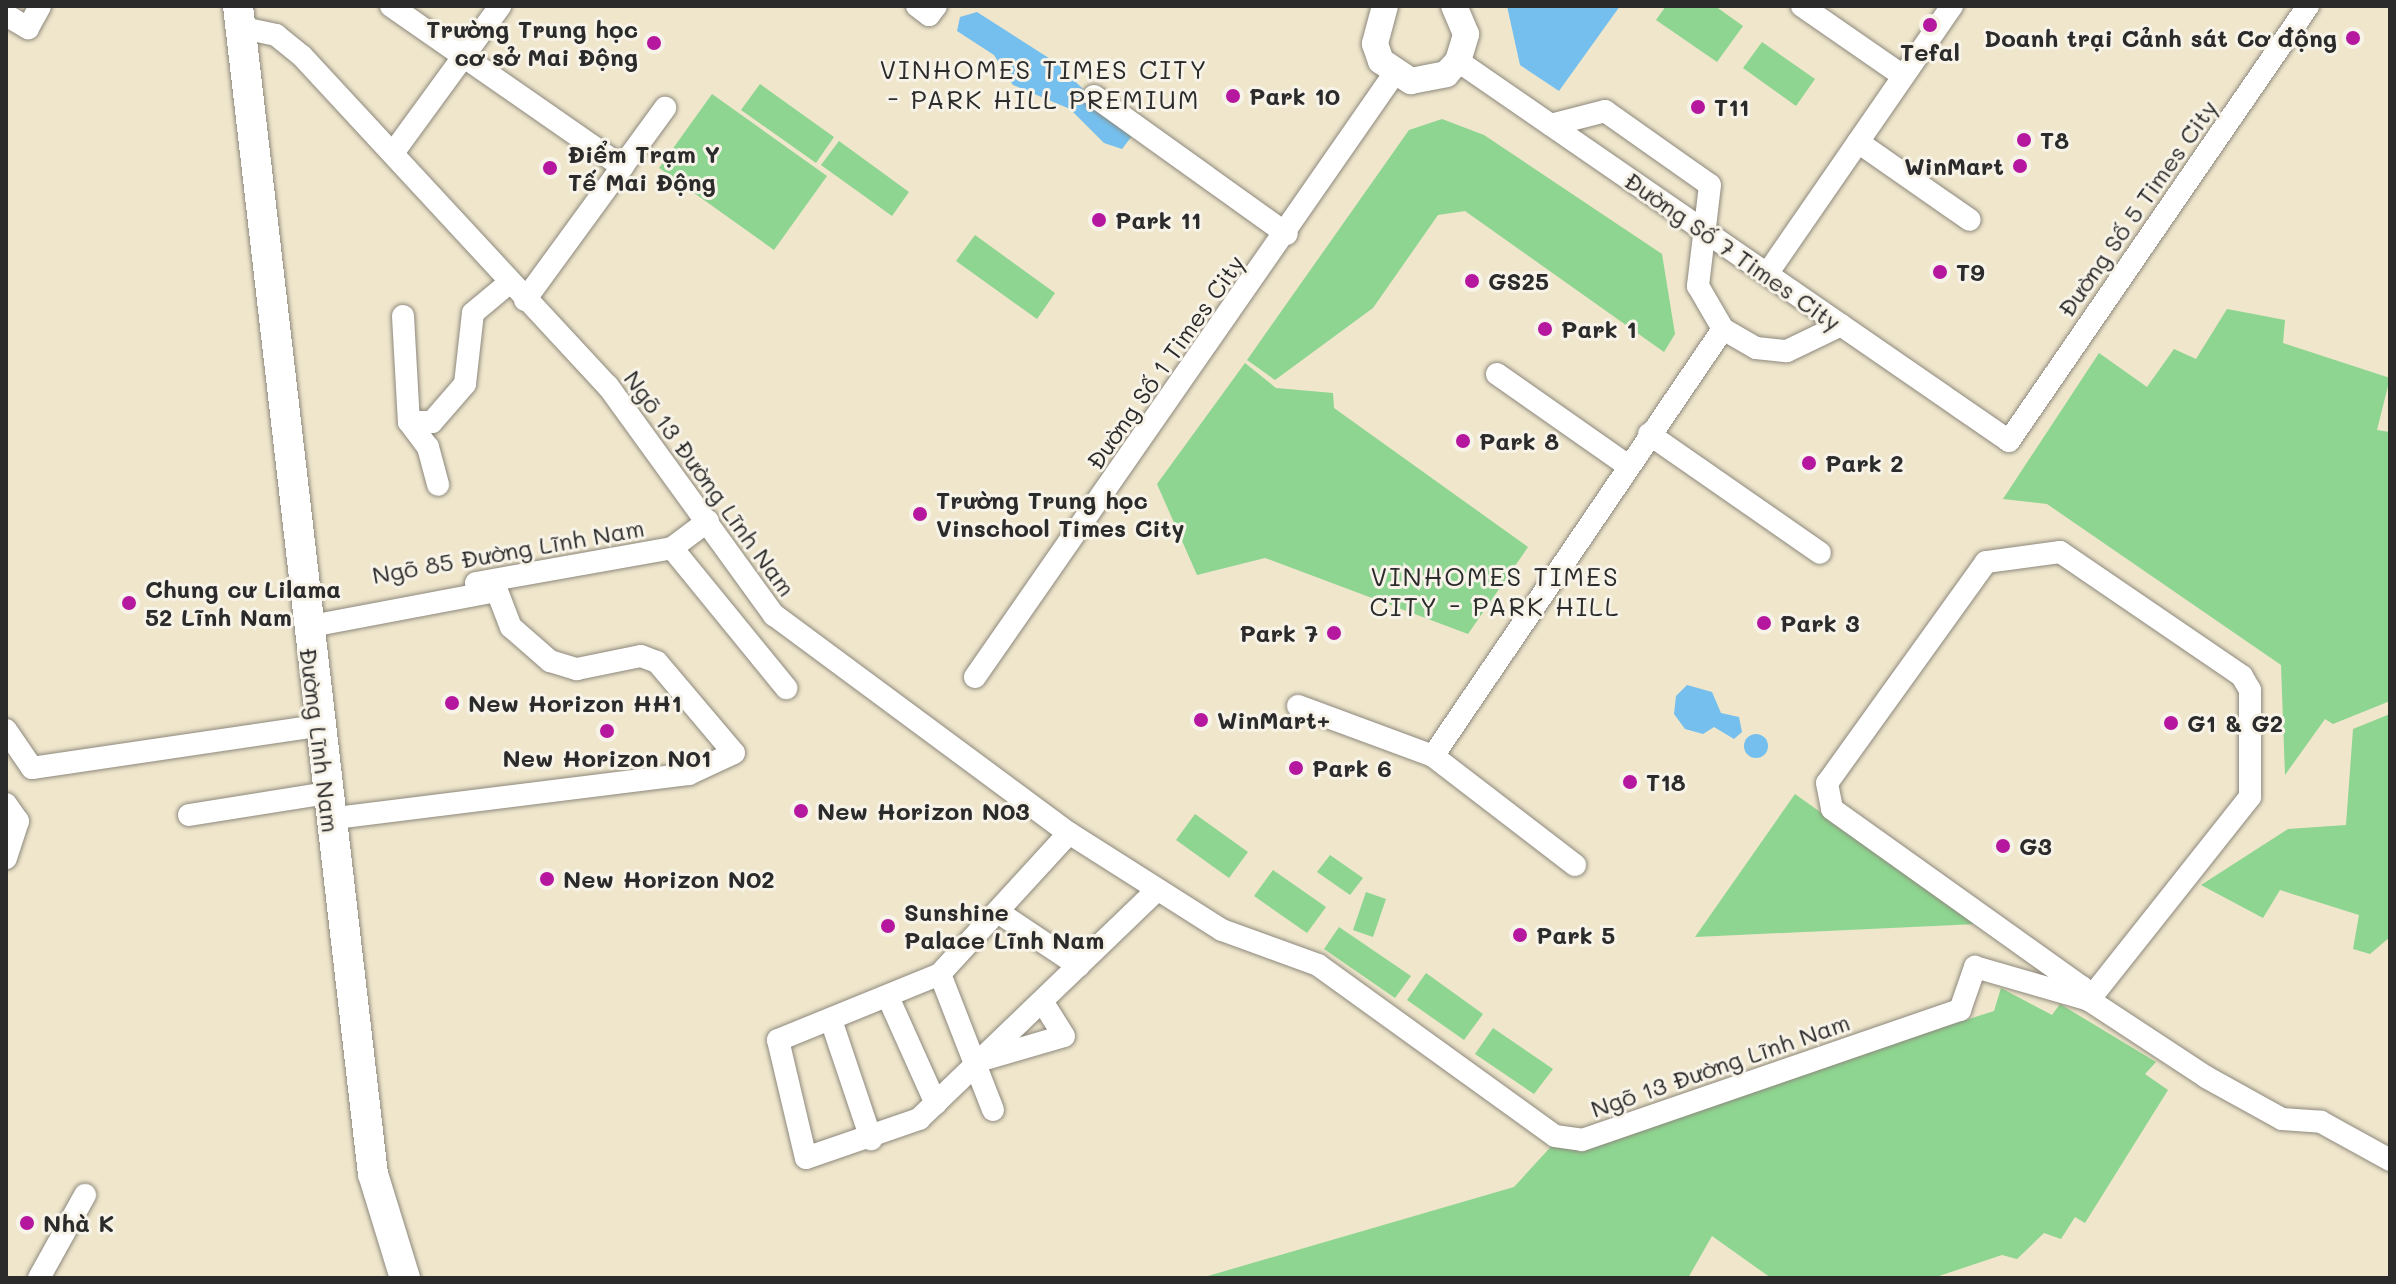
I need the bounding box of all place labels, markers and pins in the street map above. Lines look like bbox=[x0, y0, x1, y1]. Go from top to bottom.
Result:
place label: Trường Trung học cơ sở Mai Động bbox=[426, 15, 638, 71]
marker: Tefal bbox=[1921, 16, 1939, 34]
place label: Doanh trại Cảnh sát Cơ động bbox=[1984, 24, 2337, 52]
marker: Doanh trại Cảnh sát Cơ động bbox=[2344, 29, 2362, 47]
marker: Trường Trung học cơ sở Mai Động bbox=[645, 34, 663, 52]
place label: Tefal bbox=[1900, 38, 1960, 66]
place label: Park 10 bbox=[1249, 82, 1340, 110]
marker: Park 10 bbox=[1224, 87, 1242, 105]
place label: T11 bbox=[1714, 93, 1749, 121]
marker: T11 bbox=[1689, 98, 1707, 116]
place label: T8 bbox=[2040, 126, 2069, 154]
marker: T8 bbox=[2015, 131, 2033, 149]
place label: Điểm Trạm Y Tế Mai Động bbox=[568, 140, 720, 196]
place label: WinMart bbox=[1904, 152, 2004, 180]
marker: Điểm Trạm Y Tế Mai Động bbox=[539, 157, 561, 179]
marker: WinMart bbox=[2011, 157, 2029, 175]
place label: Park 11 bbox=[1115, 206, 1201, 234]
marker: Park 11 bbox=[1090, 211, 1108, 229]
place label: T9 bbox=[1956, 258, 1985, 286]
marker: T9 bbox=[1931, 263, 1949, 281]
place label: GS25 bbox=[1488, 267, 1549, 295]
marker: GS25 bbox=[1463, 272, 1481, 290]
place label: Park 1 bbox=[1561, 315, 1637, 343]
marker: Park 1 bbox=[1536, 320, 1554, 338]
place label: Park 8 bbox=[1479, 427, 1559, 455]
marker: Park 8 bbox=[1454, 432, 1472, 450]
place label: Park 2 bbox=[1825, 449, 1904, 477]
marker: Park 2 bbox=[1800, 454, 1818, 472]
place label: Trường Trung học Vinschool Times City bbox=[936, 486, 1184, 542]
marker: Trường Trung học Vinschool Times City bbox=[911, 505, 929, 523]
place label: Chung cư Lilama 52 Lĩnh Nam bbox=[145, 575, 341, 631]
marker: Chung cư Lilama 52 Lĩnh Nam bbox=[120, 594, 138, 612]
place label: Park 3 bbox=[1780, 609, 1860, 637]
marker: Park 3 bbox=[1755, 614, 1773, 632]
place label: Park 7 bbox=[1239, 619, 1318, 647]
marker: Park 7 bbox=[1325, 624, 1343, 642]
place label: New Horizon HH1 bbox=[468, 689, 682, 717]
marker: New Horizon HH1 bbox=[443, 694, 461, 712]
place label: WinMart+ bbox=[1217, 706, 1330, 734]
place label: G1 & G2 bbox=[2187, 709, 2283, 737]
marker: WinMart+ bbox=[1192, 711, 1210, 729]
marker: G1 & G2 bbox=[2162, 714, 2180, 732]
marker: New Horizon N01 bbox=[598, 722, 616, 740]
place label: New Horizon N01 bbox=[503, 744, 711, 772]
place label: Park 6 bbox=[1312, 754, 1392, 782]
marker: Park 6 bbox=[1287, 759, 1305, 777]
place label: T18 bbox=[1646, 768, 1686, 796]
marker: T18 bbox=[1621, 773, 1639, 791]
place label: New Horizon N03 bbox=[817, 797, 1030, 825]
marker: New Horizon N03 bbox=[792, 802, 810, 820]
place label: G3 bbox=[2019, 832, 2052, 860]
marker: G3 bbox=[1994, 837, 2012, 855]
place label: New Horizon N02 bbox=[563, 865, 775, 893]
marker: New Horizon N02 bbox=[538, 870, 556, 888]
place label: Sunshine Palace Lĩnh Nam bbox=[904, 898, 1104, 954]
marker: Sunshine Palace Lĩnh Nam bbox=[879, 917, 897, 935]
place label: Park 5 bbox=[1536, 921, 1615, 949]
marker: Park 5 bbox=[1511, 926, 1529, 944]
place label: Nhà K bbox=[43, 1209, 114, 1237]
marker: Nhà K bbox=[18, 1214, 36, 1232]

